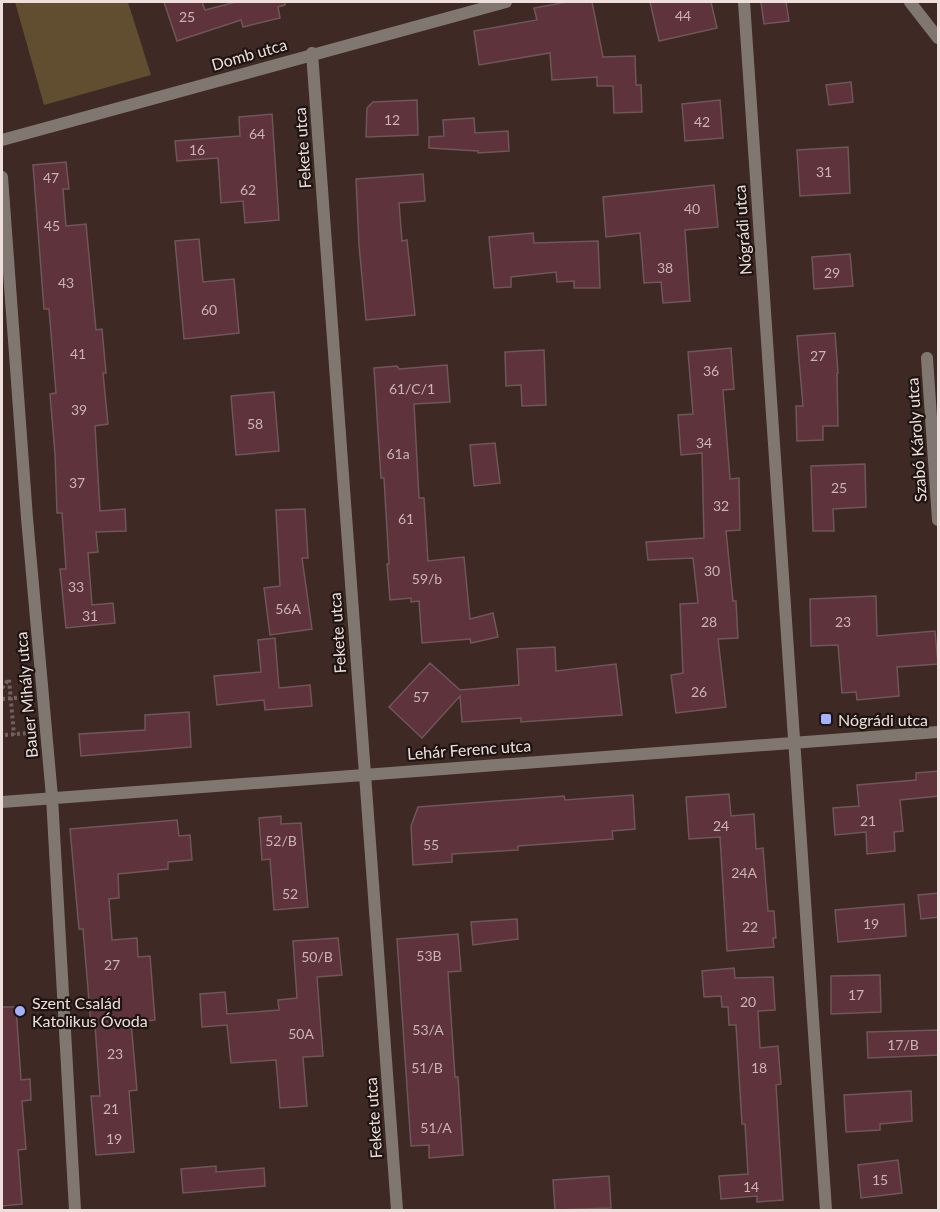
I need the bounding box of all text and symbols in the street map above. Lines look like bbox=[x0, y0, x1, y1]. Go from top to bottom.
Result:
house number: 44 bbox=[675, 7, 691, 24]
house number: 25 bbox=[179, 8, 195, 25]
street label: Domb utca bbox=[209, 34, 289, 74]
street label: Fekete utca bbox=[290, 107, 314, 189]
house number: 12 bbox=[384, 111, 400, 128]
house number: 42 bbox=[694, 113, 710, 130]
house number: 64 bbox=[249, 125, 265, 142]
house number: 16 bbox=[189, 141, 205, 158]
house number: 31 bbox=[816, 163, 832, 180]
house number: 47 bbox=[43, 169, 59, 186]
house number: 62 bbox=[240, 181, 256, 198]
street label: Nógrádi utca bbox=[729, 184, 755, 276]
house number: 40 bbox=[684, 200, 700, 217]
house number: 45 bbox=[44, 217, 60, 234]
house number: 38 bbox=[657, 259, 673, 276]
house number: 29 bbox=[824, 264, 840, 281]
house number: 43 bbox=[58, 274, 74, 291]
house number: 60 bbox=[201, 301, 217, 318]
house number: 41 bbox=[70, 345, 86, 362]
house number: 27 bbox=[810, 347, 826, 364]
house number: 36 bbox=[703, 362, 719, 379]
street label: Szabó Károly utca bbox=[902, 377, 930, 503]
house number: 61/C/1 bbox=[389, 380, 435, 397]
house number: 39 bbox=[71, 401, 87, 418]
house number: 58 bbox=[247, 415, 263, 432]
house number: 34 bbox=[696, 434, 712, 451]
house number: 61a bbox=[386, 445, 410, 462]
house number: 37 bbox=[69, 474, 85, 491]
house number: 25 bbox=[831, 479, 847, 496]
house number: 32 bbox=[713, 497, 729, 514]
house number: 61 bbox=[398, 510, 414, 527]
house number: 30 bbox=[704, 562, 720, 579]
house number: 59/b bbox=[412, 570, 442, 587]
house number: 33 bbox=[68, 578, 84, 595]
street label: Fekete utca bbox=[325, 592, 349, 674]
house number: 56A bbox=[275, 600, 301, 617]
house number: 31 bbox=[82, 607, 98, 624]
house number: 28 bbox=[701, 613, 717, 630]
house number: 23 bbox=[835, 613, 851, 630]
street label: Bauer Mihály utca bbox=[11, 631, 41, 759]
house number: 26 bbox=[691, 683, 707, 700]
house number: 57 bbox=[413, 688, 429, 705]
place label: Nógrádi utca bbox=[838, 710, 928, 729]
marker: Nógrádi utca bbox=[819, 712, 833, 726]
street label: Lehár Ferenc utca bbox=[406, 735, 532, 763]
house number: 21 bbox=[860, 812, 876, 829]
house number: 24 bbox=[713, 817, 729, 834]
house number: 52/B bbox=[265, 832, 297, 849]
house number: 55 bbox=[423, 836, 439, 853]
house number: 24A bbox=[731, 864, 757, 881]
house number: 52 bbox=[282, 885, 298, 902]
house number: 19 bbox=[863, 915, 879, 932]
house number: 22 bbox=[742, 918, 758, 935]
house number: 53B bbox=[416, 947, 442, 964]
house number: 50/B bbox=[301, 948, 333, 965]
house number: 27 bbox=[104, 956, 120, 973]
house number: 17 bbox=[848, 986, 864, 1003]
place label: Szent Család Katolikus Óvoda bbox=[32, 993, 148, 1030]
house number: 20 bbox=[740, 993, 756, 1010]
marker: Szent Család Katolikus Óvoda bbox=[13, 1004, 27, 1018]
house number: 53/A bbox=[412, 1021, 444, 1038]
house number: 50A bbox=[288, 1025, 314, 1042]
house number: 17/B bbox=[887, 1036, 919, 1053]
house number: 23 bbox=[107, 1045, 123, 1062]
house number: 51/B bbox=[411, 1059, 443, 1076]
house number: 18 bbox=[751, 1059, 767, 1076]
street label: Fekete utca bbox=[361, 1077, 385, 1159]
house number: 21 bbox=[103, 1100, 119, 1117]
house number: 51/A bbox=[420, 1119, 452, 1136]
house number: 19 bbox=[106, 1130, 122, 1147]
house number: 15 bbox=[872, 1171, 888, 1188]
house number: 14 bbox=[743, 1178, 759, 1195]

